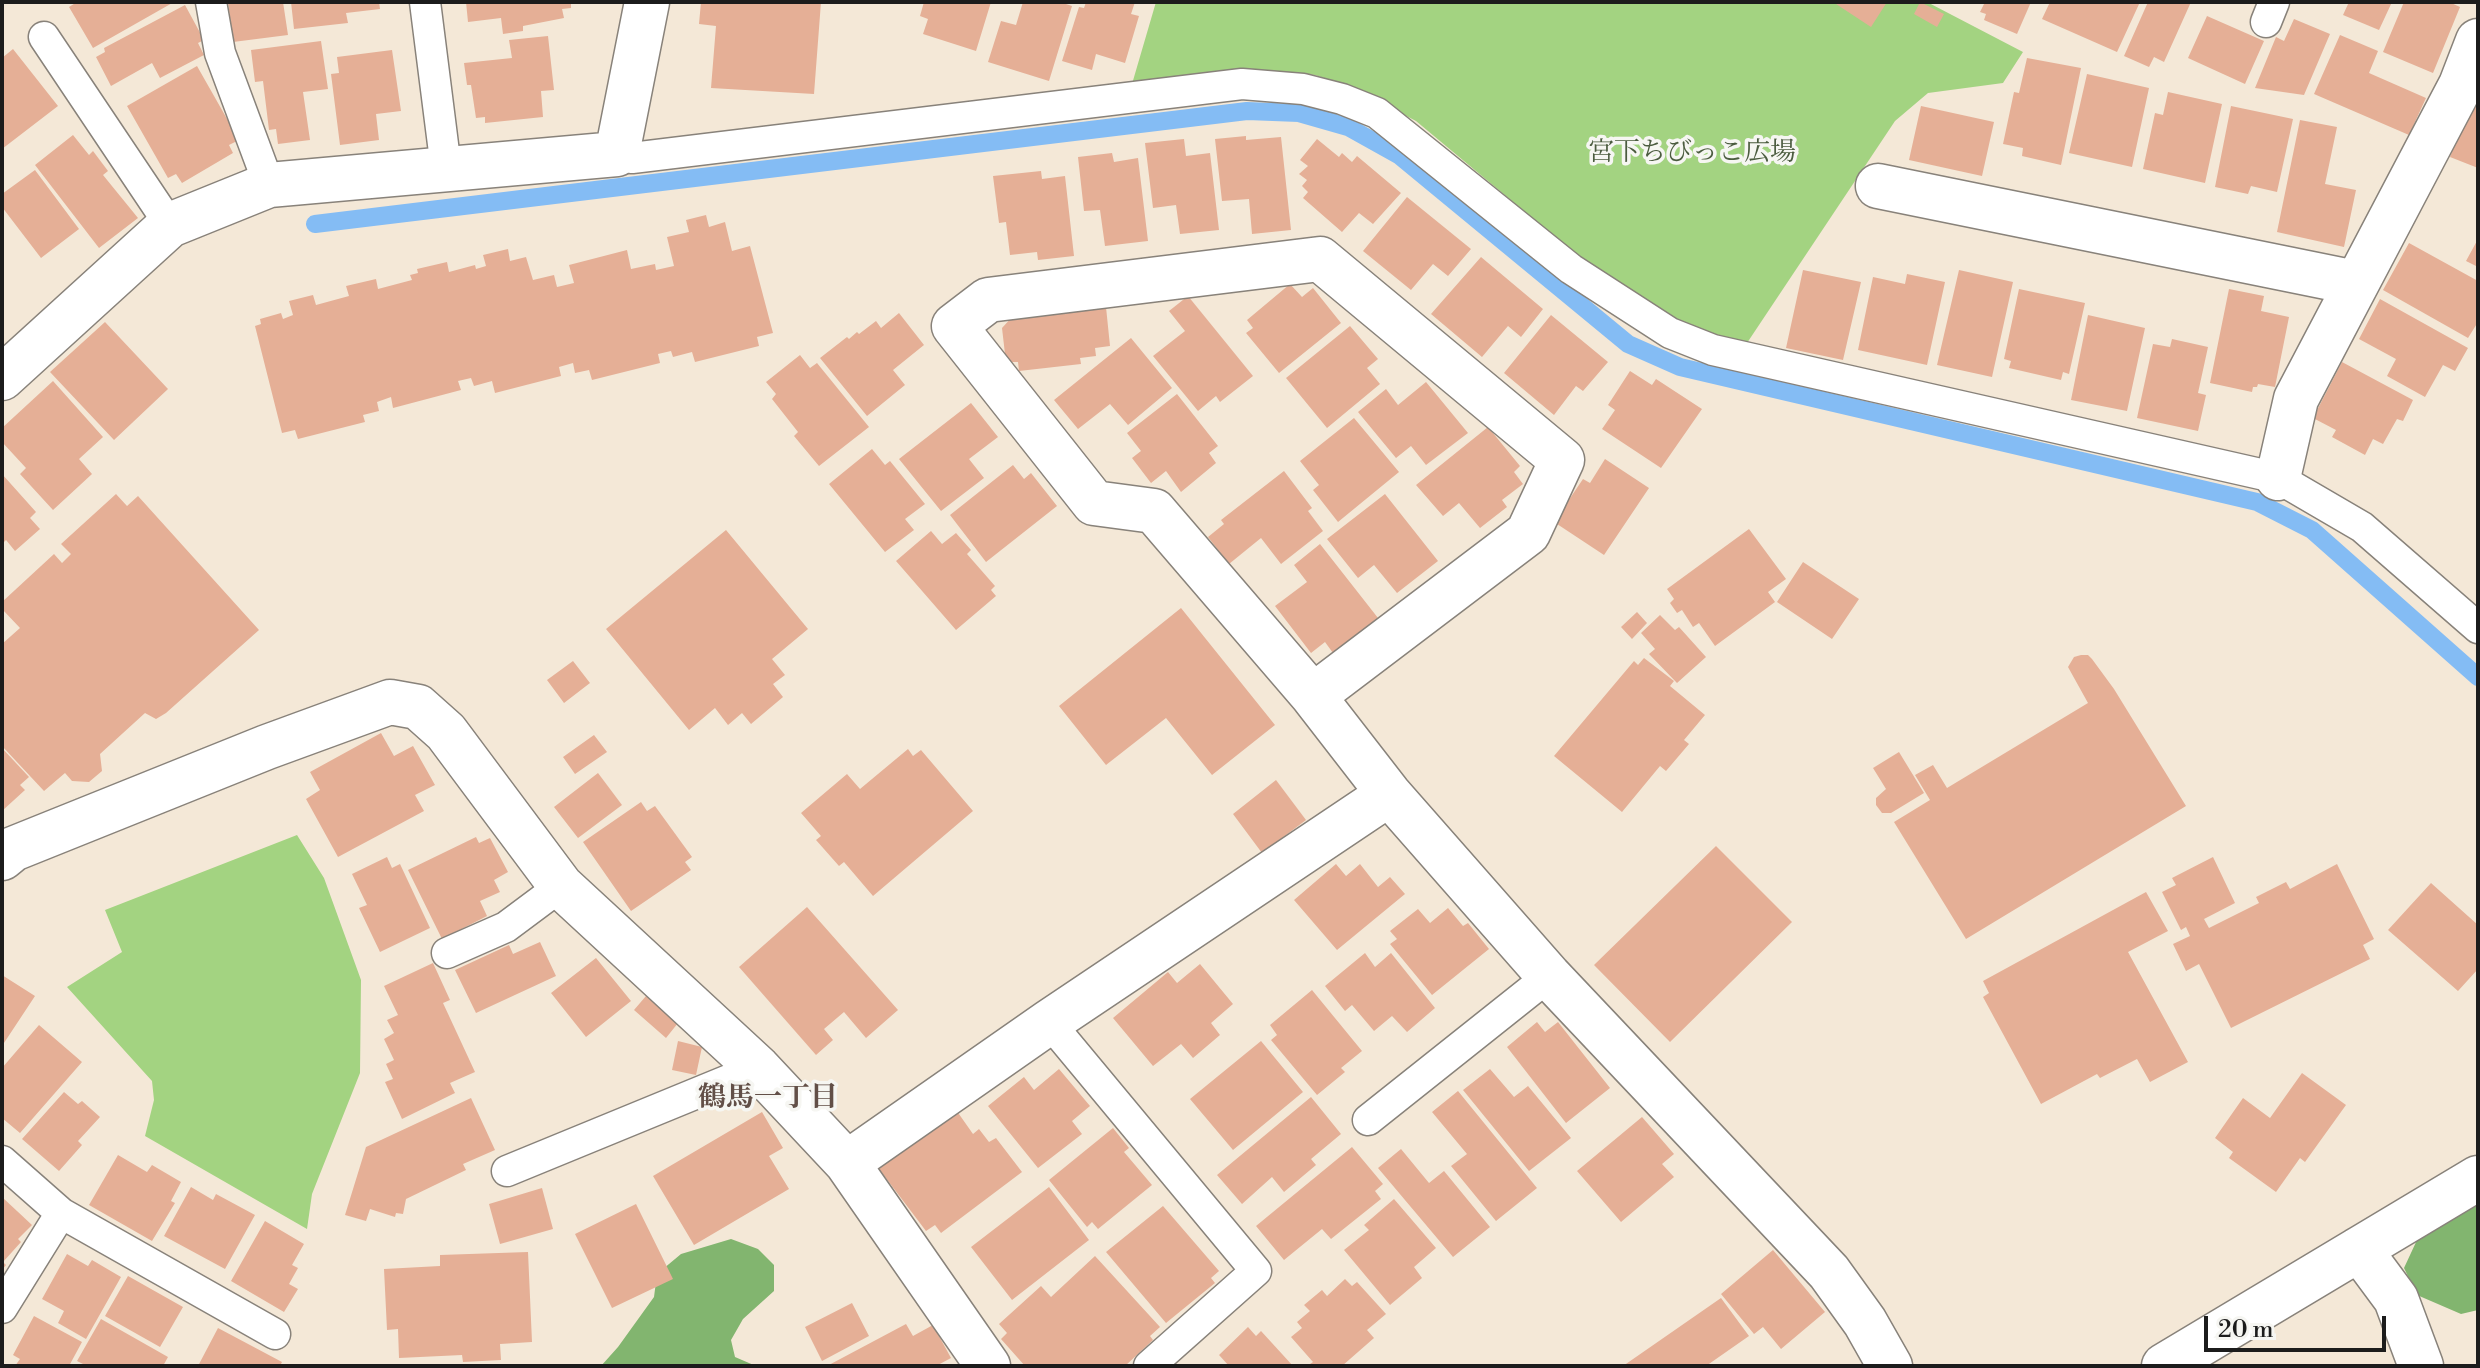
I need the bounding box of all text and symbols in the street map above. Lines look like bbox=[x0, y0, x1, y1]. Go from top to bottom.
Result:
park label: 宮下ちびっこ広場 bbox=[1588, 138, 1796, 170]
district label: 鶴馬一丁目 bbox=[698, 1082, 838, 1116]
scale bar bbox=[2208, 1300, 2390, 1350]
text: 20 m bbox=[2218, 1315, 2274, 1345]

